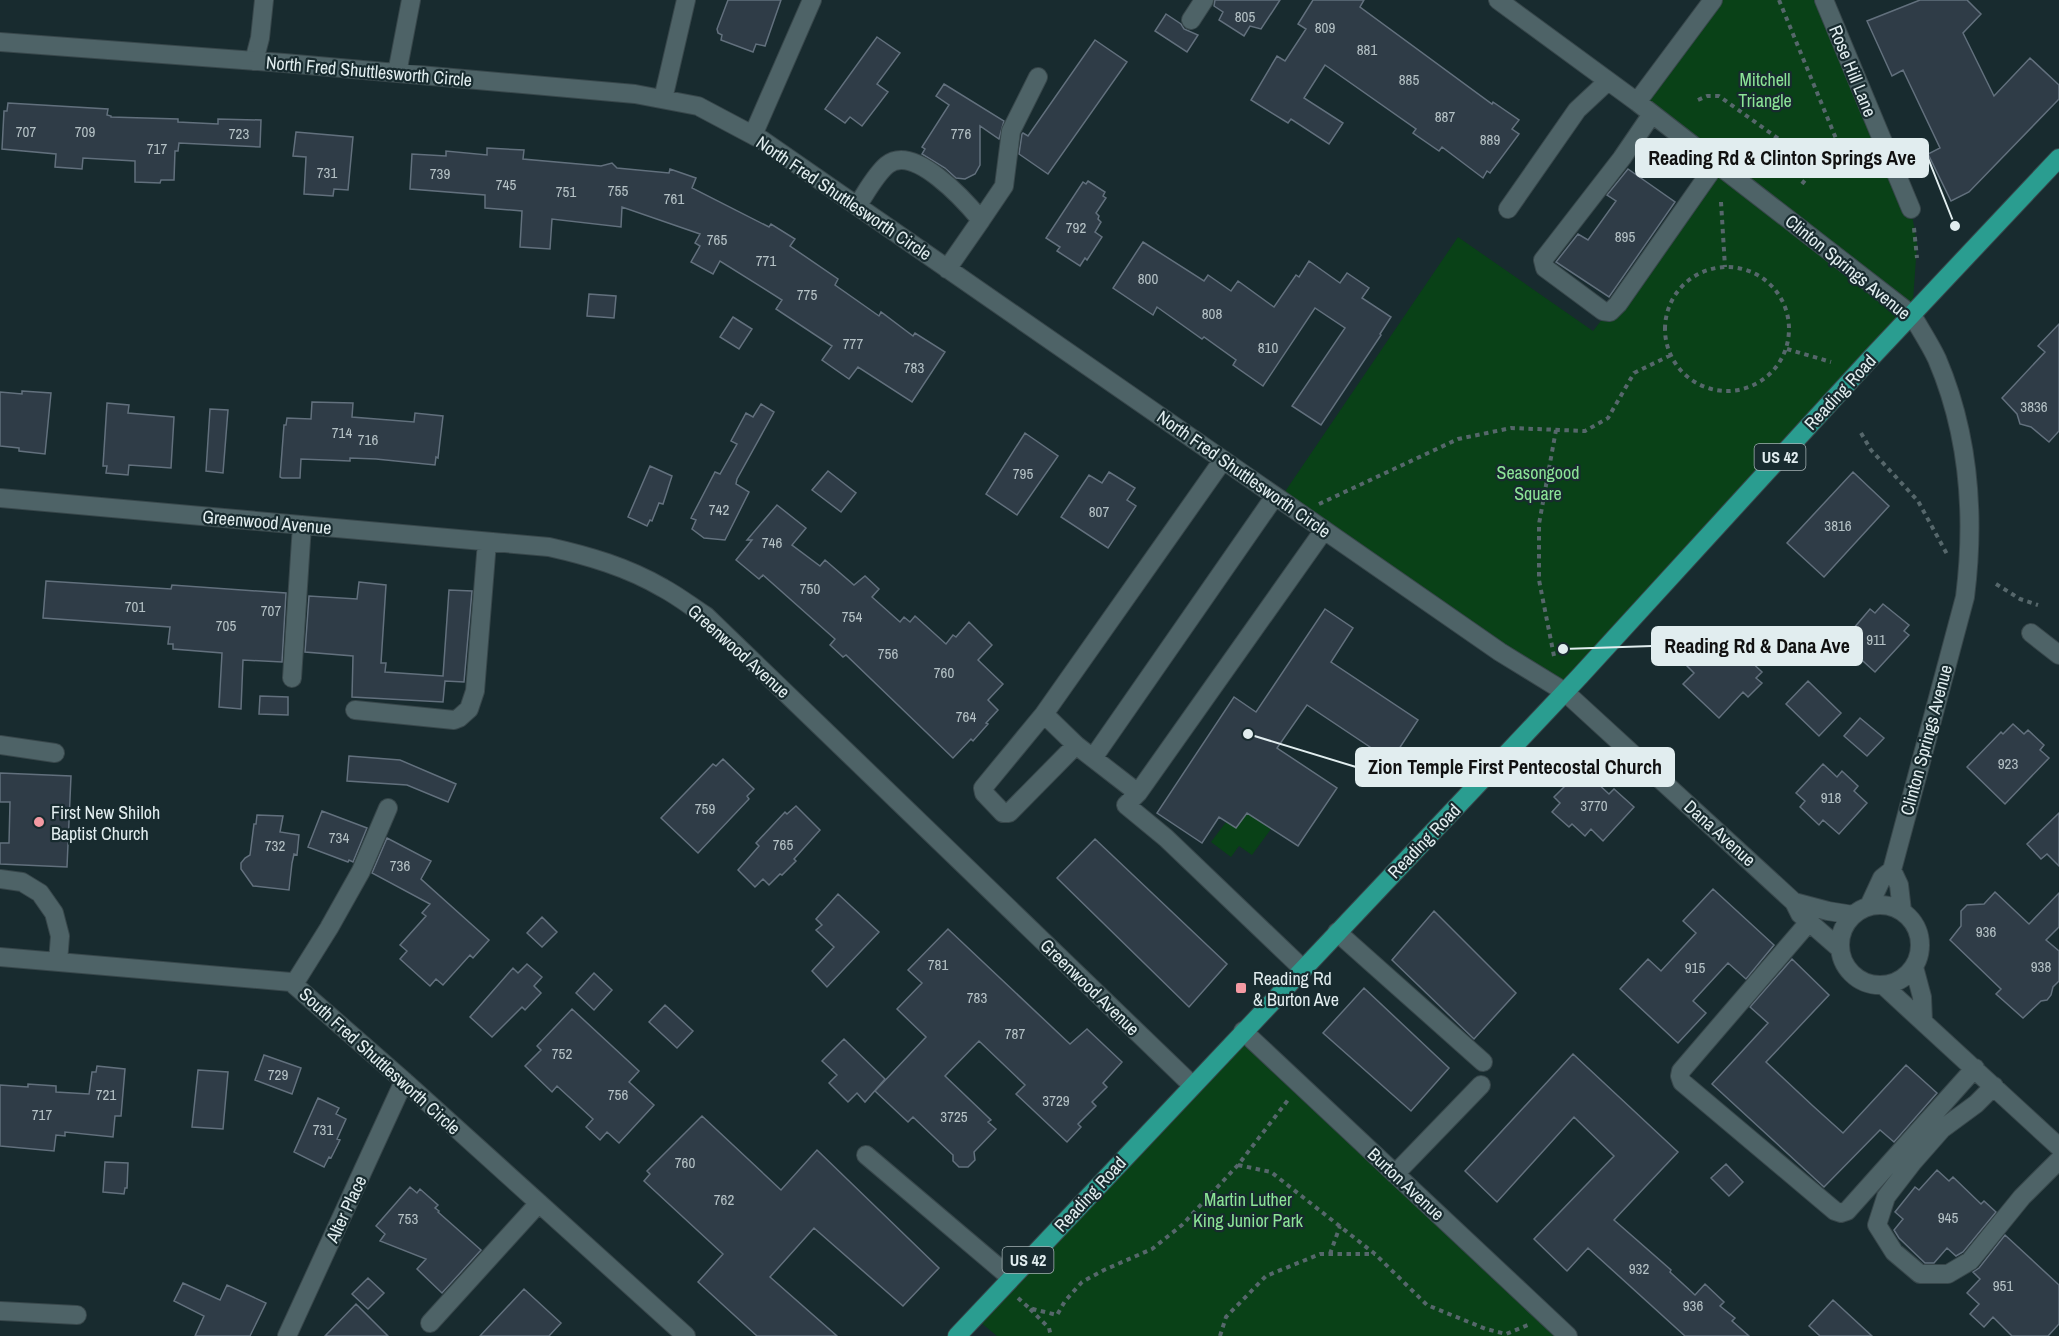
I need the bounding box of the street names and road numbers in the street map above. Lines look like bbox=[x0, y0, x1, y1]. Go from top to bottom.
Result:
street label: Rose Hill Lane bbox=[1823, 21, 1883, 121]
street label: North Fred Shuttlesworth Circle bbox=[265, 50, 473, 92]
street label: North Fred Shuttlesworth Circle bbox=[751, 130, 937, 266]
street label: Clinton Springs Avenue bbox=[1780, 209, 1916, 325]
street label: Reading Road bbox=[1798, 349, 1882, 435]
street label: North Fred Shuttlesworth Circle bbox=[1152, 404, 1336, 544]
road number: US 42 bbox=[1754, 444, 1806, 470]
street label: Greenwood Avenue bbox=[201, 504, 333, 540]
street label: Greenwood Avenue bbox=[683, 598, 795, 704]
street label: Clinton Springs Avenue bbox=[1894, 662, 1958, 818]
street label: Dana Avenue bbox=[1679, 794, 1761, 872]
street label: Reading Road bbox=[1382, 798, 1466, 884]
street label: Greenwood Avenue bbox=[1035, 933, 1145, 1041]
street label: South Fred Shuttlesworth Circle bbox=[294, 982, 466, 1140]
street label: Burton Avenue bbox=[1362, 1142, 1450, 1226]
street label: Reading Road bbox=[1048, 1151, 1132, 1237]
street label: Alter Place bbox=[319, 1171, 372, 1248]
road number: US 42 bbox=[1002, 1247, 1054, 1273]

